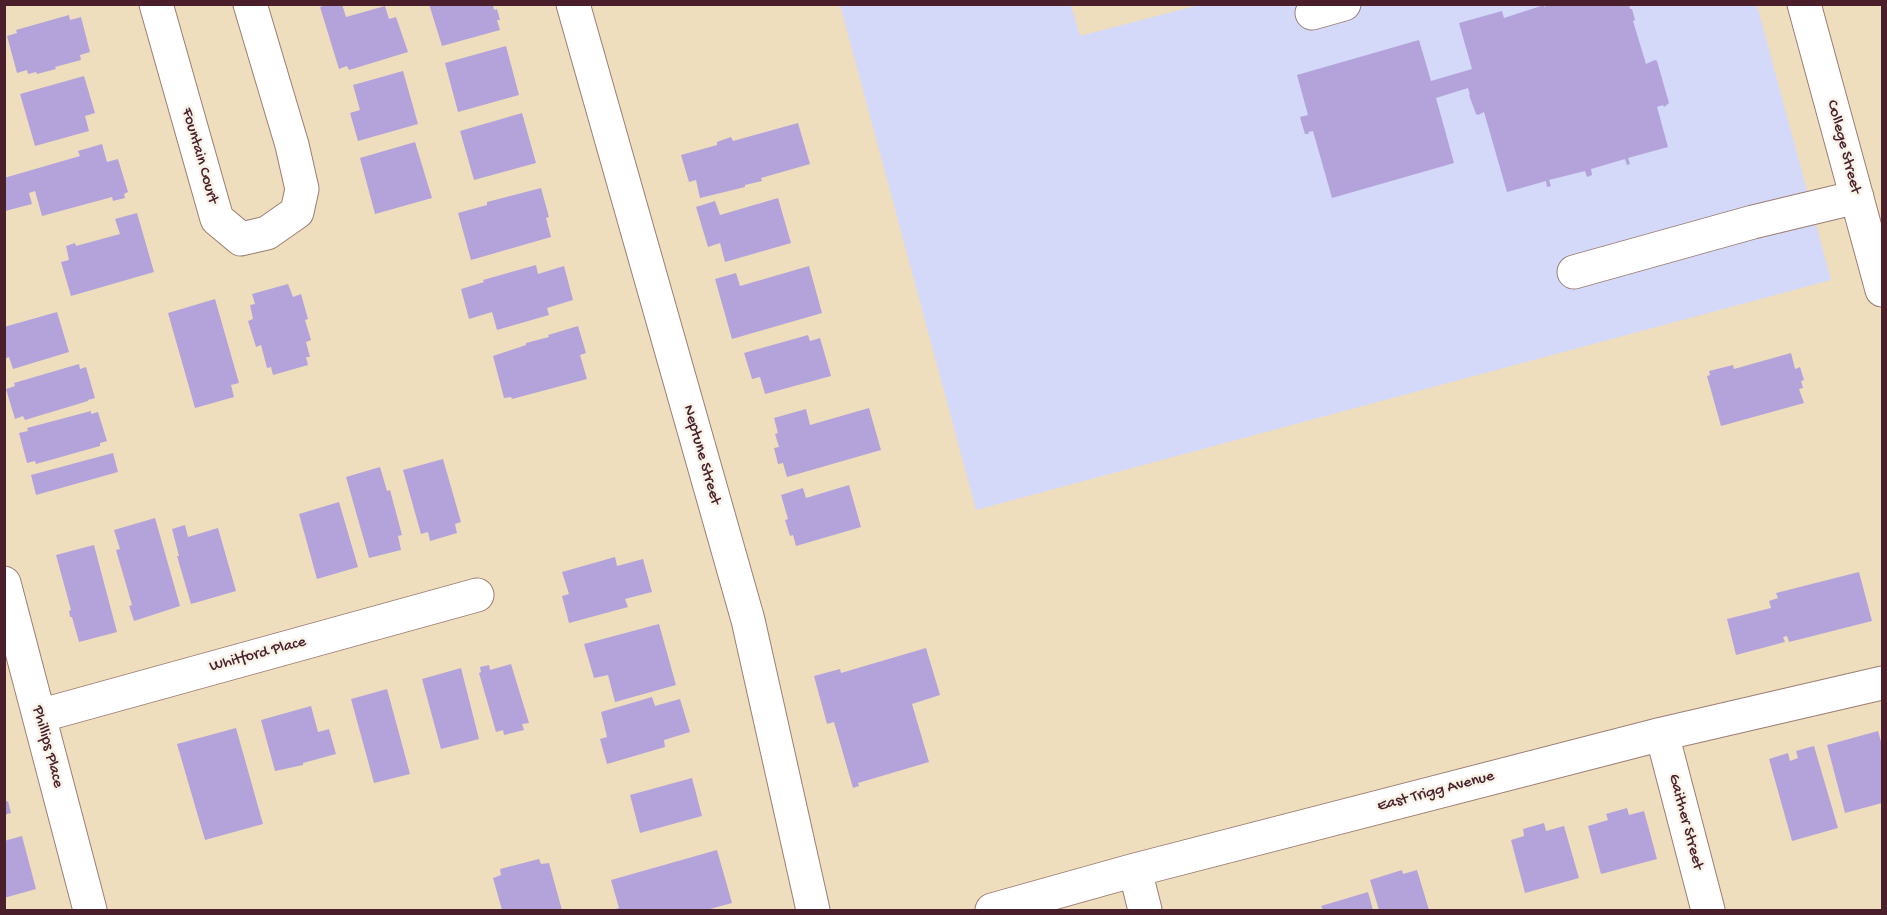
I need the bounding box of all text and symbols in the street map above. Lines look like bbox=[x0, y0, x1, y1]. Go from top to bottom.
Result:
street label: College Street bbox=[1821, 98, 1865, 196]
street label: Fountain Court bbox=[176, 106, 222, 206]
street label: Neptune Street bbox=[678, 403, 724, 507]
street label: Whitford Place bbox=[208, 633, 308, 677]
street label: Phillips Place bbox=[27, 704, 67, 790]
street label: East Trigg Avenue bbox=[1375, 767, 1497, 817]
street label: Gaither Street bbox=[1663, 772, 1707, 872]

